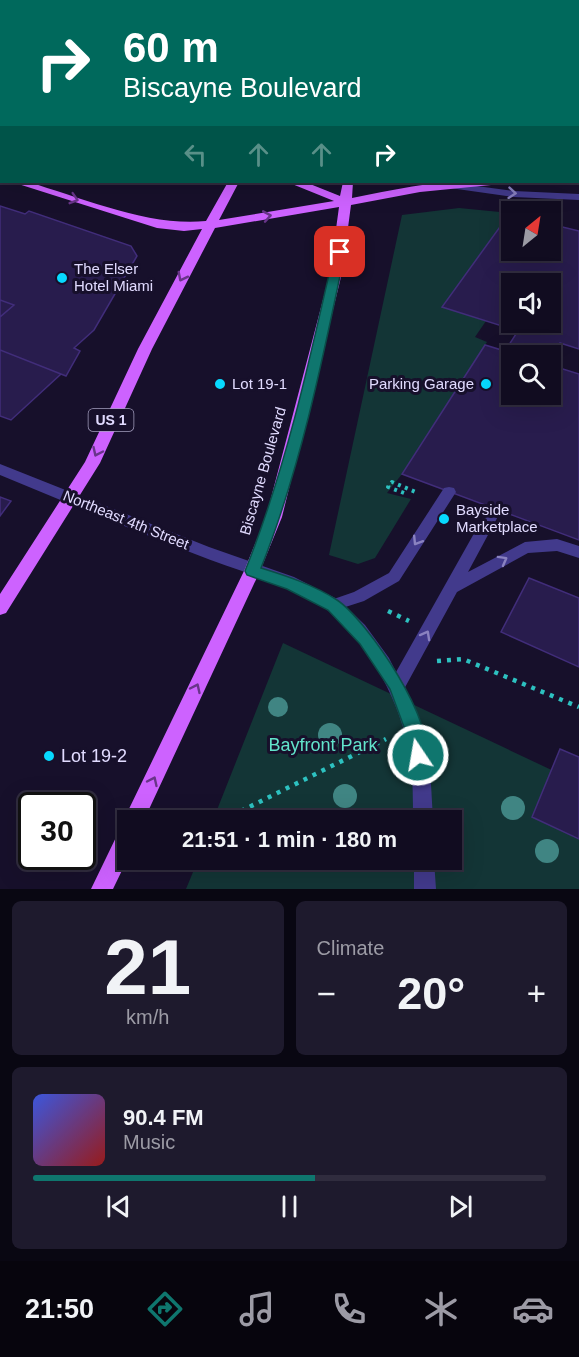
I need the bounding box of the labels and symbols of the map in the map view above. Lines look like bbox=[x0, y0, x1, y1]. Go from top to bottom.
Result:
one-way arrow bbox=[508, 187, 517, 200]
one-way arrow bbox=[68, 192, 79, 204]
north arrow bbox=[501, 201, 561, 261]
one-way arrow bbox=[262, 210, 272, 223]
pin bbox=[314, 226, 365, 277]
place label: The Elser Hotel Miami bbox=[74, 260, 153, 294]
one-way arrow bbox=[178, 270, 189, 281]
marker: The Elser Hotel Miami bbox=[55, 271, 69, 285]
place label: Lot 19-1 bbox=[232, 375, 287, 392]
place label: Parking Garage bbox=[369, 375, 474, 392]
marker: Lot 19-1 bbox=[213, 377, 227, 391]
marker: Parking Garage bbox=[479, 377, 493, 391]
street label: Biscayne Boulevard bbox=[236, 405, 289, 537]
road number: US 1 bbox=[88, 409, 134, 431]
one-way arrow bbox=[92, 445, 104, 456]
street label: Northeast 4th Street bbox=[61, 487, 192, 553]
place label: Bayside Marketplace bbox=[456, 501, 538, 535]
marker: Bayside Marketplace bbox=[437, 512, 451, 526]
one-way arrow bbox=[413, 535, 425, 545]
one-way arrow bbox=[496, 556, 507, 567]
one-way arrow bbox=[419, 631, 430, 641]
one-way arrow bbox=[188, 683, 200, 694]
position arrow bbox=[386, 723, 450, 787]
park label: Bayfront Park bbox=[268, 735, 379, 755]
place label: Lot 19-2 bbox=[61, 746, 127, 766]
marker: Lot 19-2 bbox=[42, 749, 56, 763]
one-way arrow bbox=[145, 776, 157, 787]
speed limit sign: 30 bbox=[18, 792, 96, 870]

